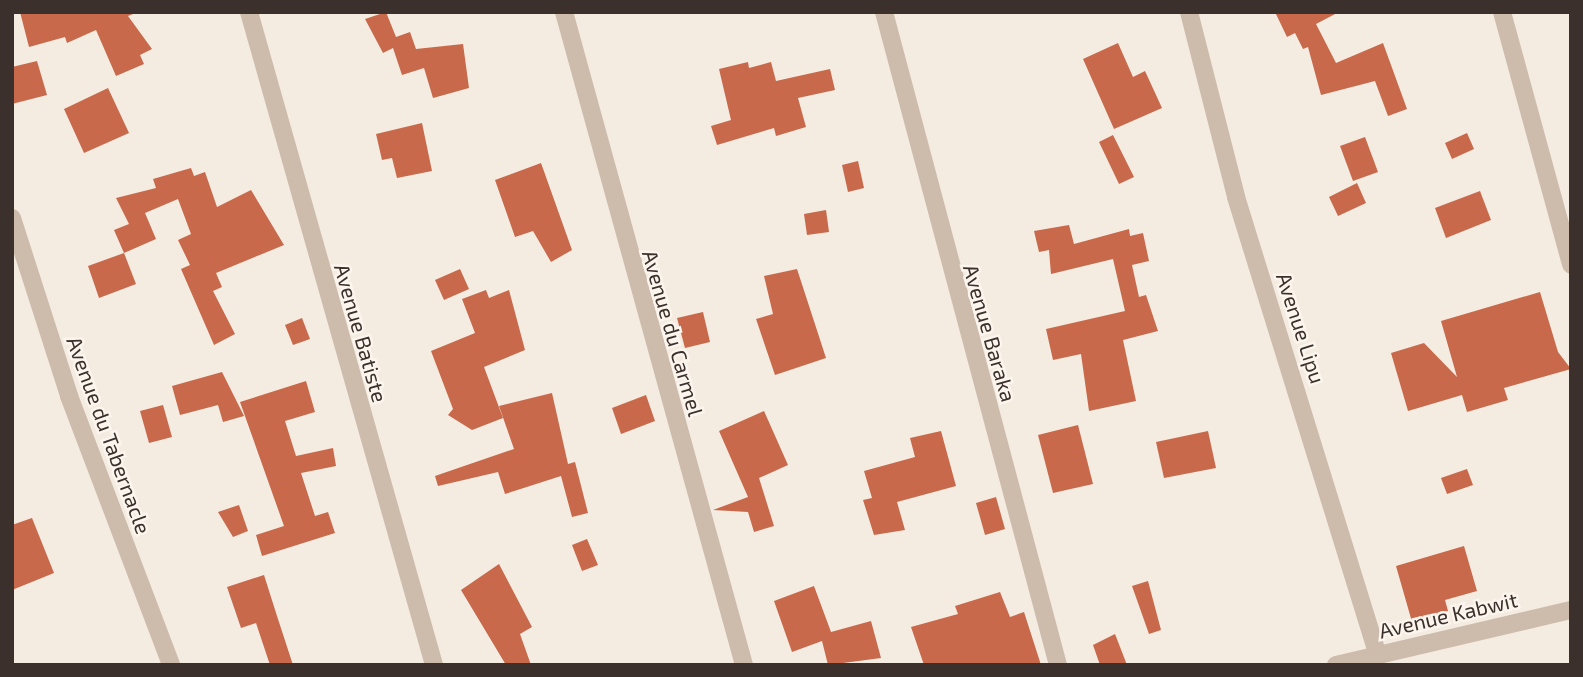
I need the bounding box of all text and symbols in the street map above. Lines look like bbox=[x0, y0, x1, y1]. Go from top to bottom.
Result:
street label: Avenue du Carmel bbox=[637, 247, 709, 419]
street label: Avenue Batiste bbox=[329, 261, 393, 405]
street label: Avenue Baraka bbox=[958, 261, 1022, 405]
street label: Avenue Lipu bbox=[1271, 269, 1331, 387]
street label: Avenue du Tabernacle bbox=[61, 333, 157, 537]
street label: Avenue Kabwit bbox=[1376, 587, 1520, 643]

